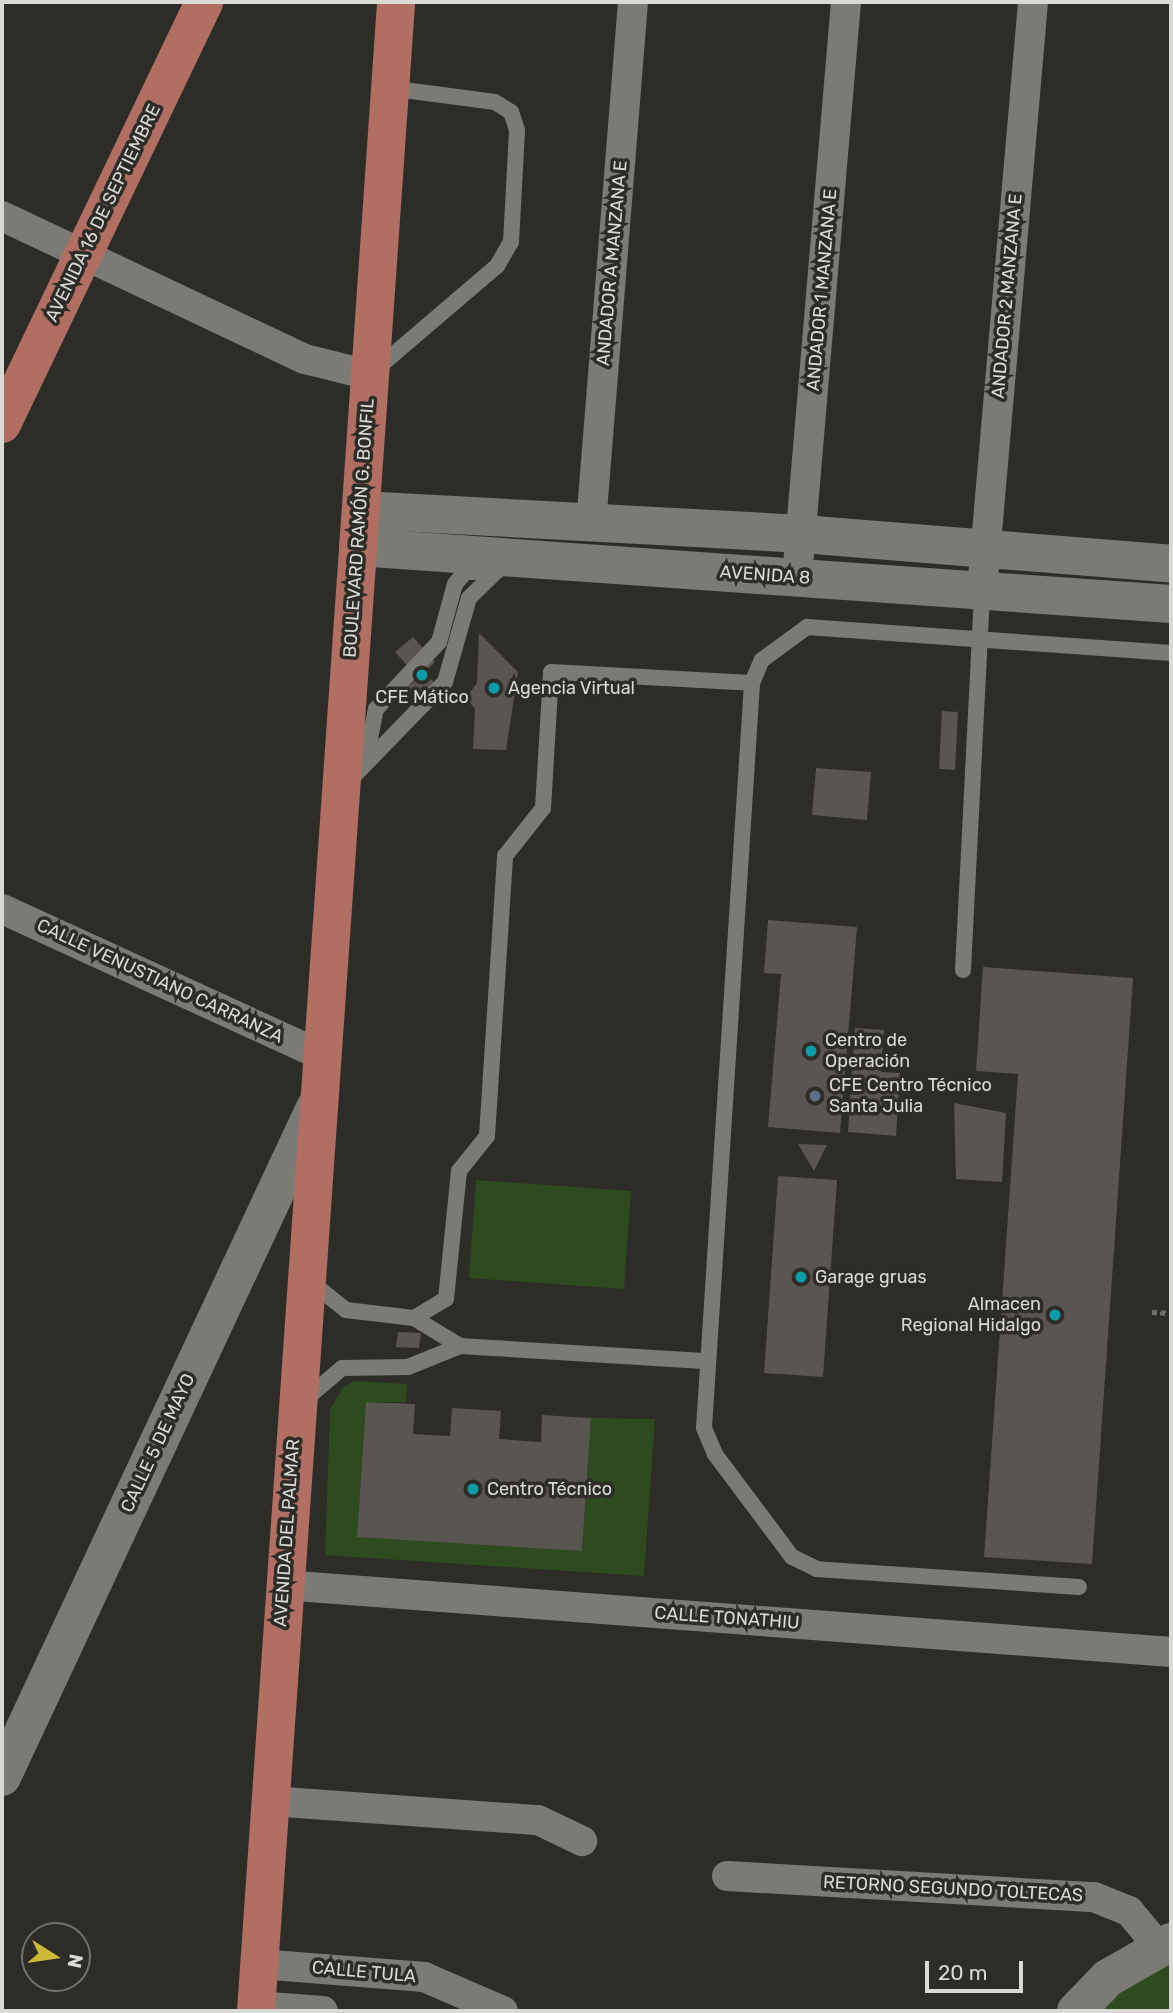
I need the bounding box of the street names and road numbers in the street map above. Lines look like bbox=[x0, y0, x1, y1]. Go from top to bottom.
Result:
street label: AVENIDA 16 DE SEPTIEMBRE bbox=[41, 101, 165, 325]
street label: ANDADOR A MANZANA E bbox=[592, 159, 632, 367]
street label: ANDADOR 1 MANZANA E bbox=[802, 188, 842, 392]
street label: ANDADOR 2 MANZANA E bbox=[987, 192, 1027, 400]
street label: BOULEVARD RAMÓN G. BONFIL bbox=[339, 398, 379, 658]
street label: AVENIDA 8 bbox=[719, 561, 811, 589]
street label: CALLE VENUSTIANO CARRANZA bbox=[33, 914, 287, 1048]
street label: CALLE 5 DE MAYO bbox=[116, 1370, 200, 1516]
street label: AVENIDA DEL PALMAR bbox=[270, 1438, 304, 1628]
street label: CALLE TONATHIU bbox=[653, 1602, 801, 1634]
street label: RETORNO SEGUNDO TOLTECAS bbox=[822, 1871, 1084, 1907]
street label: CALLE TULA bbox=[311, 1957, 417, 1987]

